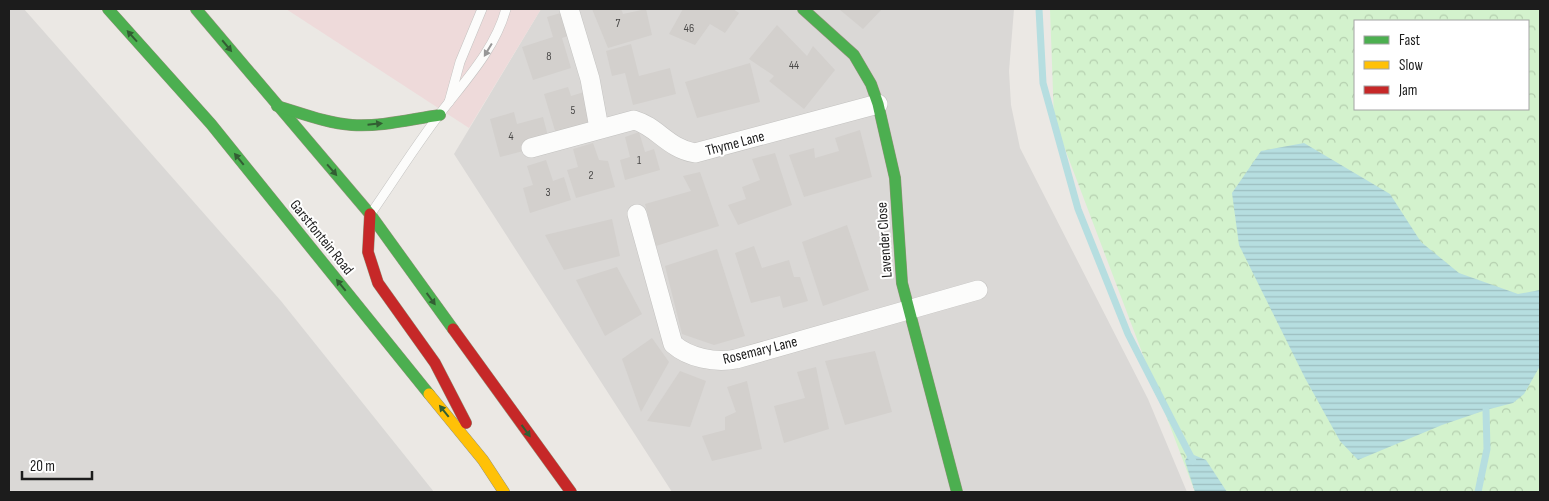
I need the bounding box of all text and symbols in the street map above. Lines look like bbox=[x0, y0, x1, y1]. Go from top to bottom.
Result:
house number: 7 bbox=[616, 16, 621, 31]
legend bbox=[1354, 20, 1529, 110]
house number: 46 bbox=[684, 21, 694, 36]
one-way arrow bbox=[127, 30, 138, 43]
text: Fast bbox=[1399, 31, 1421, 50]
one-way arrow bbox=[221, 40, 232, 53]
one-way arrow bbox=[483, 44, 492, 57]
house number: 8 bbox=[546, 49, 552, 64]
text: Slow bbox=[1399, 56, 1423, 75]
house number: 44 bbox=[789, 58, 799, 73]
text: Jam bbox=[1398, 81, 1417, 100]
house number: 5 bbox=[571, 103, 576, 118]
one-way arrow bbox=[368, 120, 384, 128]
street label: Thyme Lane bbox=[704, 127, 767, 160]
house number: 4 bbox=[508, 129, 514, 144]
one-way arrow bbox=[234, 153, 245, 166]
house number: 1 bbox=[637, 153, 642, 168]
one-way arrow bbox=[326, 164, 337, 176]
house number: 2 bbox=[589, 168, 594, 183]
house number: 3 bbox=[545, 185, 551, 200]
street label: Garstfontein Road bbox=[286, 196, 358, 279]
street label: Lavender Close bbox=[872, 201, 897, 279]
one-way arrow bbox=[336, 279, 347, 292]
one-way arrow bbox=[426, 292, 436, 306]
street label: Rosemary Lane bbox=[721, 332, 799, 369]
one-way arrow bbox=[438, 405, 449, 418]
one-way arrow bbox=[521, 424, 531, 437]
scale bar bbox=[22, 448, 92, 480]
text: 20 m bbox=[30, 457, 55, 476]

